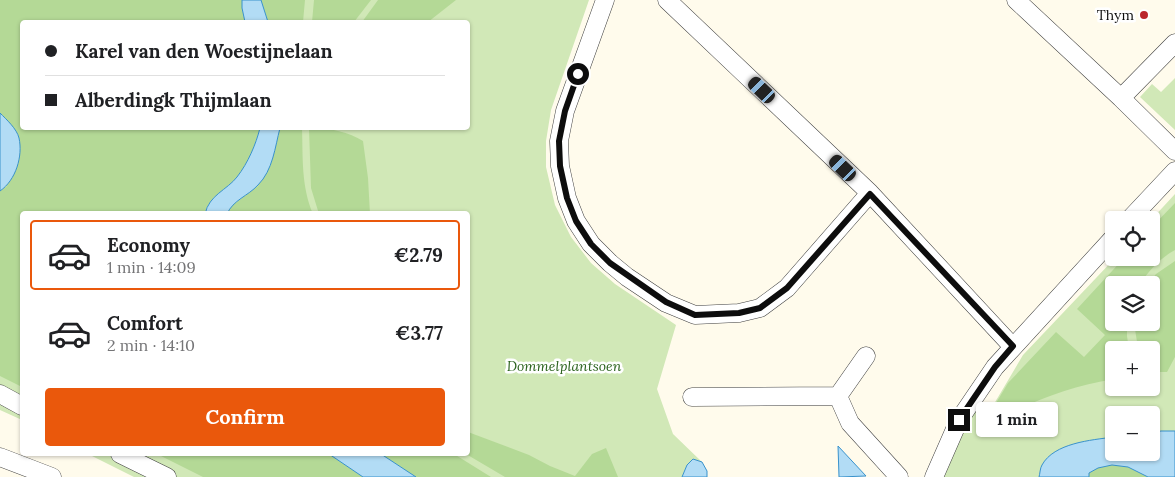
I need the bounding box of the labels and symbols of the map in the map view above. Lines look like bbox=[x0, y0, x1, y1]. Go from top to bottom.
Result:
place label: Thym bbox=[1097, 6, 1134, 24]
marker: Thym bbox=[1138, 9, 1150, 21]
route start bbox=[567, 63, 589, 85]
car bbox=[745, 74, 778, 106]
car bbox=[826, 152, 859, 184]
park label: Dommelplantsoen bbox=[507, 357, 622, 375]
callout: 1 min bbox=[976, 402, 1059, 438]
route end bbox=[948, 409, 970, 431]

